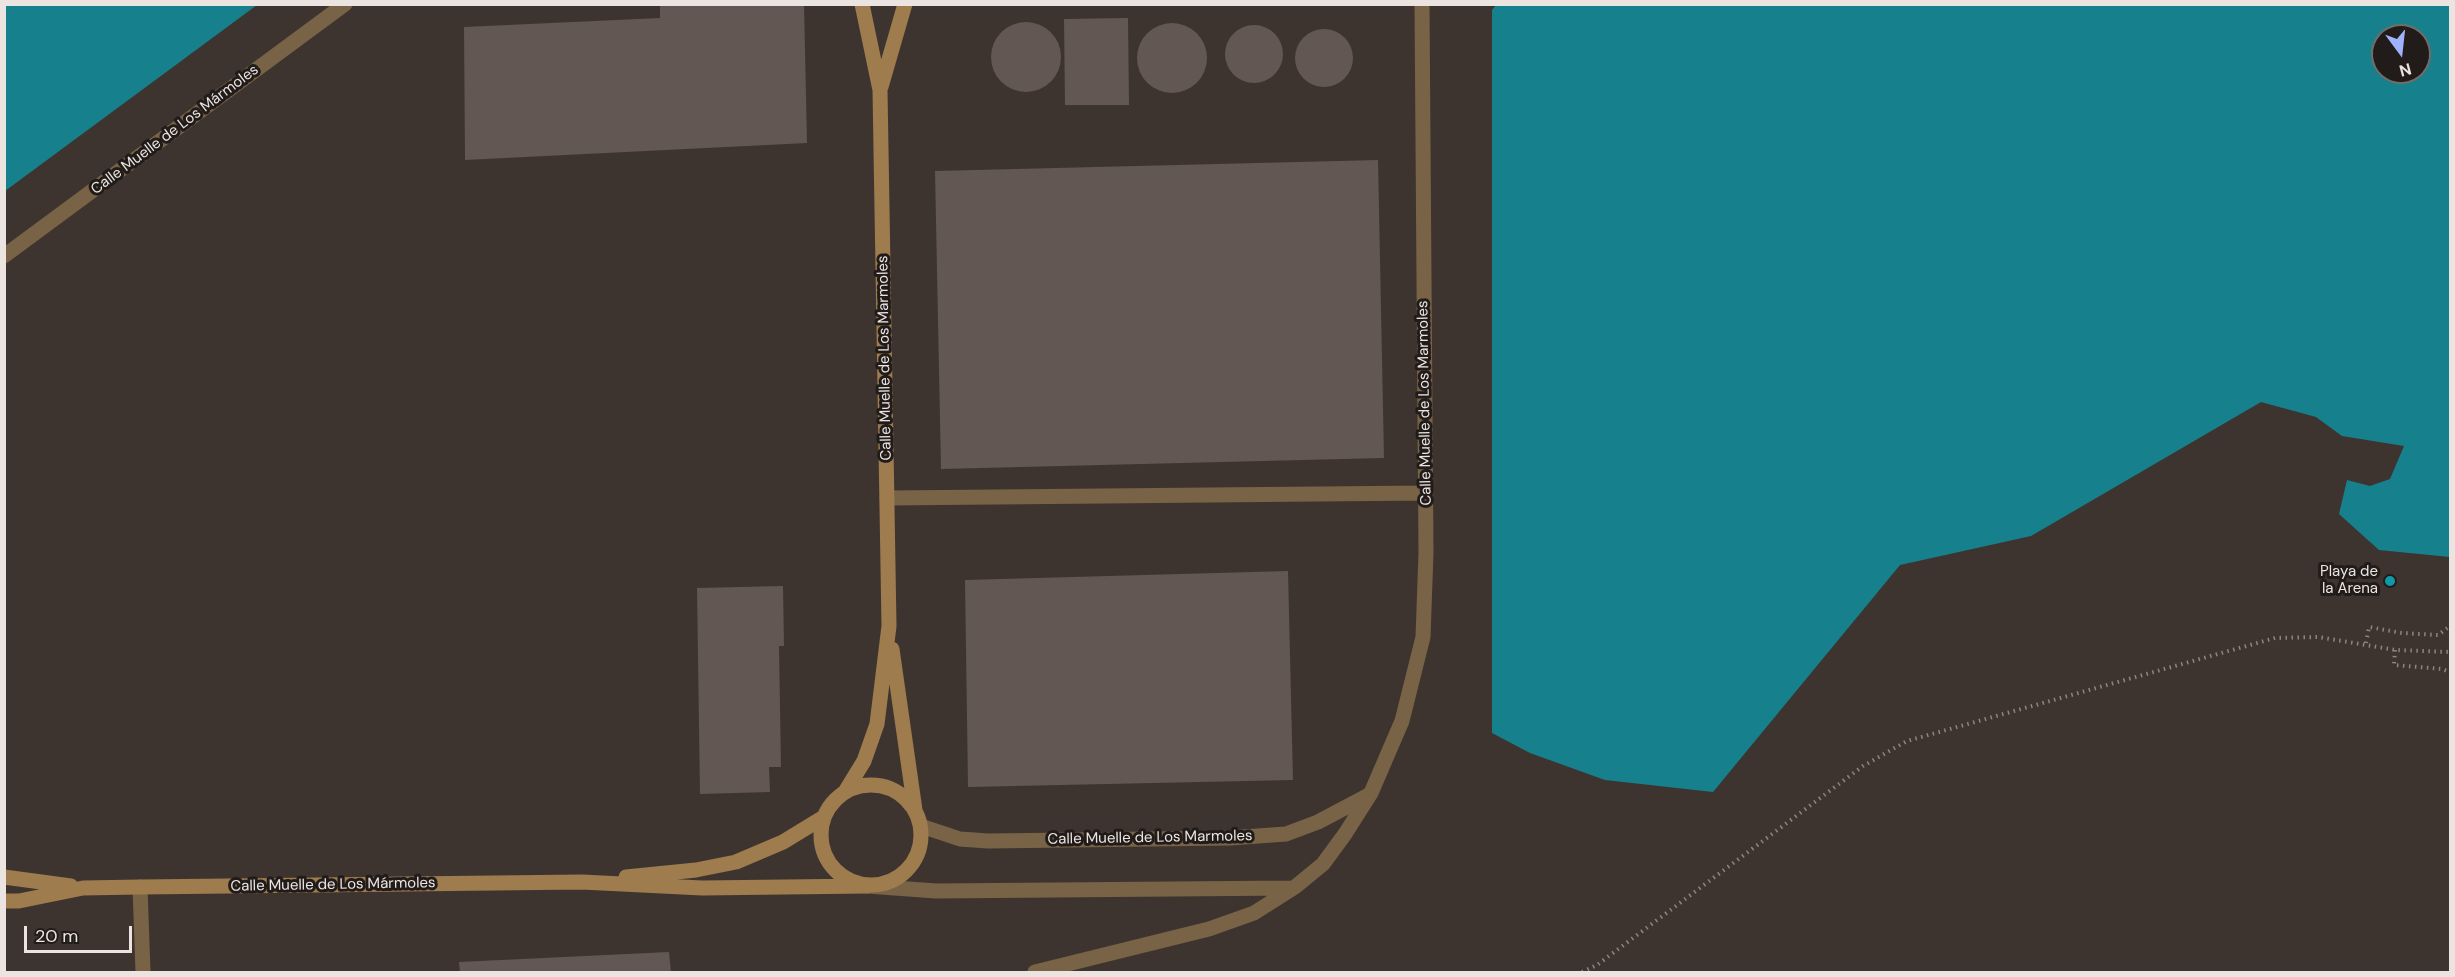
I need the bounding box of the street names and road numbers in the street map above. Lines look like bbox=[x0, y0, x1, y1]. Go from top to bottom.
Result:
street label: Calle Muelle de Los Mármoles bbox=[88, 61, 262, 199]
street label: Calle Muelle de Los Marmoles bbox=[874, 255, 896, 461]
street label: Calle Muelle de Los Marmoles bbox=[1414, 300, 1436, 506]
street label: Calle Muelle de Los Marmoles bbox=[1047, 827, 1253, 849]
street label: Calle Muelle de Los Mármoles bbox=[230, 874, 436, 896]

